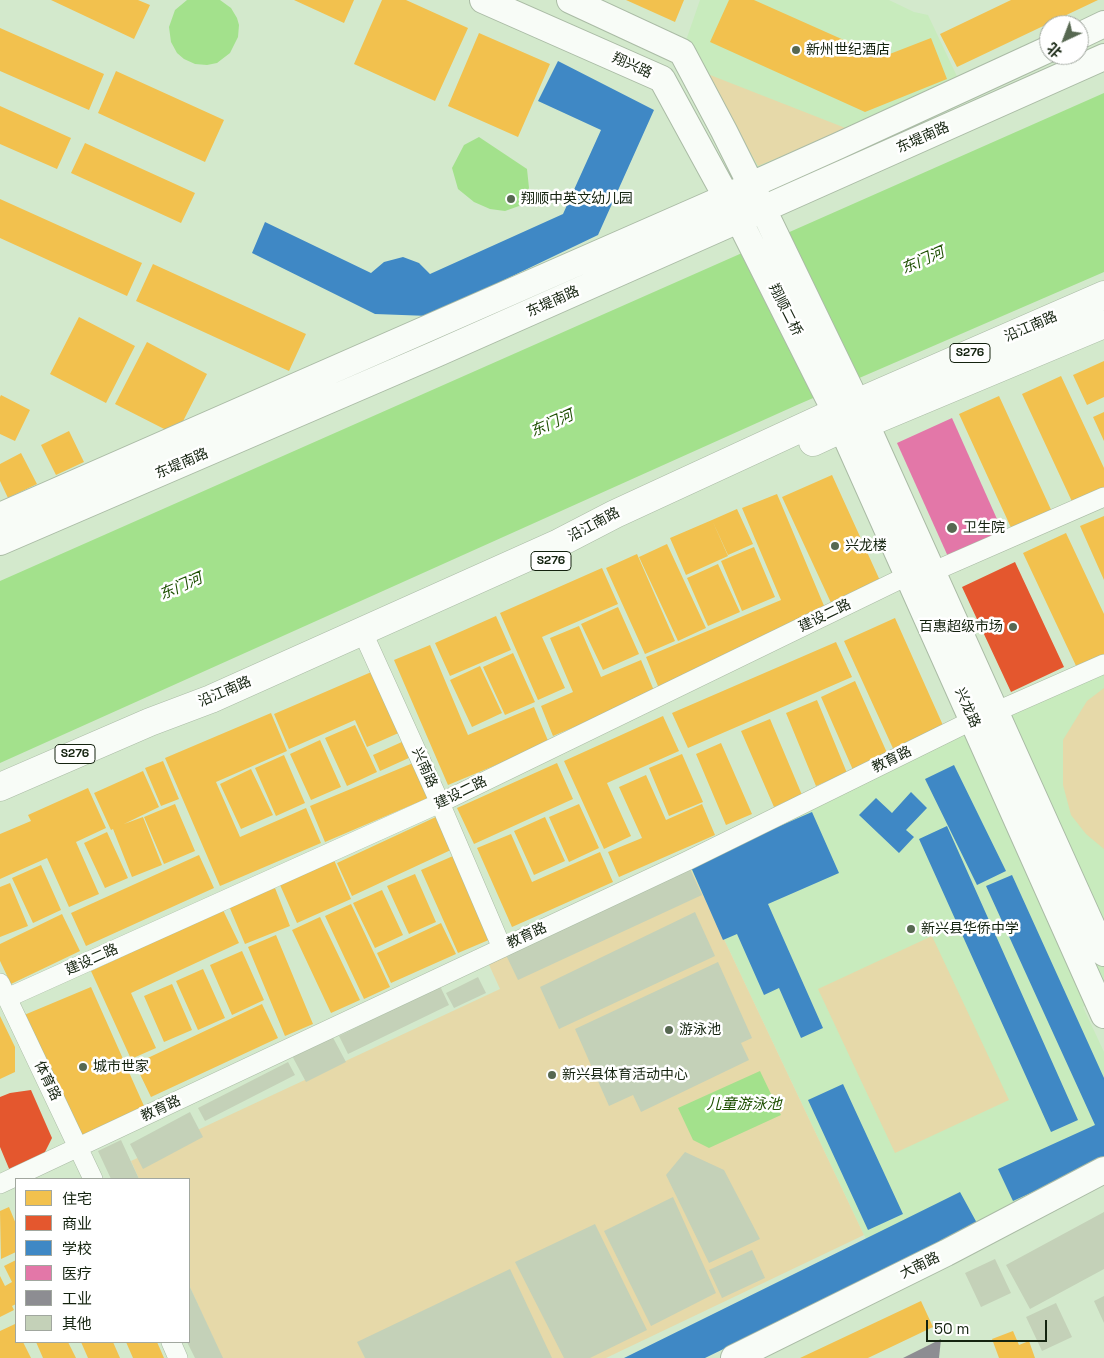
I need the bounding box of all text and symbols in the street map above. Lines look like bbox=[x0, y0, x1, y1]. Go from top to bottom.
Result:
north arrow bbox=[1039, 15, 1089, 65]
text: 北 bbox=[1043, 39, 1066, 62]
place label: 新州世纪酒店 bbox=[806, 42, 890, 58]
marker: 新州世纪酒店 bbox=[790, 44, 802, 56]
street label: 翔兴路 bbox=[609, 50, 655, 82]
street label: 东堤南路 bbox=[894, 119, 952, 157]
place label: 翔顺中英文幼儿园 bbox=[521, 191, 633, 207]
marker: 翔顺中英文幼儿园 bbox=[505, 193, 517, 205]
water label: 东门河 bbox=[899, 244, 947, 278]
street label: 翔顺二桥 bbox=[765, 281, 805, 339]
street label: 东堤南路 bbox=[524, 283, 582, 321]
street label: 沿江南路 bbox=[1002, 308, 1060, 346]
road number: S276 bbox=[950, 343, 990, 362]
water label: 东门河 bbox=[528, 407, 576, 441]
street label: 东堤南路 bbox=[153, 445, 211, 483]
street label: 沿江南路 bbox=[565, 504, 623, 546]
place label: 卫生院 bbox=[963, 520, 1005, 536]
marker: 卫生院 bbox=[945, 521, 959, 535]
place label: 兴龙楼 bbox=[845, 538, 887, 554]
marker: 兴龙楼 bbox=[829, 540, 841, 552]
road number: S276 bbox=[531, 552, 571, 570]
water label: 东门河 bbox=[157, 570, 205, 604]
street label: 建设二路 bbox=[796, 596, 854, 636]
place label: 百惠超级市场 bbox=[919, 619, 1003, 635]
marker: 百惠超级市场 bbox=[1007, 621, 1019, 633]
street label: 沿江南路 bbox=[196, 673, 254, 711]
street label: 兴龙路 bbox=[951, 685, 983, 731]
street label: 教育路 bbox=[869, 743, 915, 777]
road number: S276 bbox=[55, 744, 95, 764]
street label: 兴南路 bbox=[408, 745, 440, 791]
street label: 建设二路 bbox=[432, 773, 490, 813]
street label: 教育路 bbox=[504, 920, 550, 952]
place label: 新兴县华侨中学 bbox=[921, 921, 1019, 937]
marker: 新兴县华侨中学 bbox=[905, 923, 917, 935]
street label: 建设二路 bbox=[63, 941, 121, 979]
place label: 游泳池 bbox=[679, 1022, 721, 1038]
marker: 游泳池 bbox=[663, 1024, 675, 1036]
street label: 体育路 bbox=[30, 1058, 64, 1104]
place label: 城市世家 bbox=[93, 1059, 149, 1075]
marker: 城市世家 bbox=[77, 1061, 89, 1073]
place label: 新兴县体育活动中心 bbox=[562, 1067, 688, 1083]
marker: 新兴县体育活动中心 bbox=[546, 1069, 558, 1081]
street label: 教育路 bbox=[138, 1093, 184, 1125]
water label: 儿童游泳池 bbox=[707, 1096, 781, 1114]
legend bbox=[15, 1178, 190, 1343]
text: 住宅 bbox=[62, 1189, 92, 1208]
text: 商业 bbox=[62, 1214, 92, 1233]
text: 学校 bbox=[62, 1239, 92, 1258]
street label: 大南路 bbox=[897, 1249, 943, 1283]
text: 医疗 bbox=[62, 1264, 92, 1283]
text: 工业 bbox=[62, 1289, 92, 1308]
scale bar bbox=[929, 1310, 1050, 1342]
text: 其他 bbox=[62, 1314, 92, 1333]
text: 50 m bbox=[934, 1319, 969, 1338]

